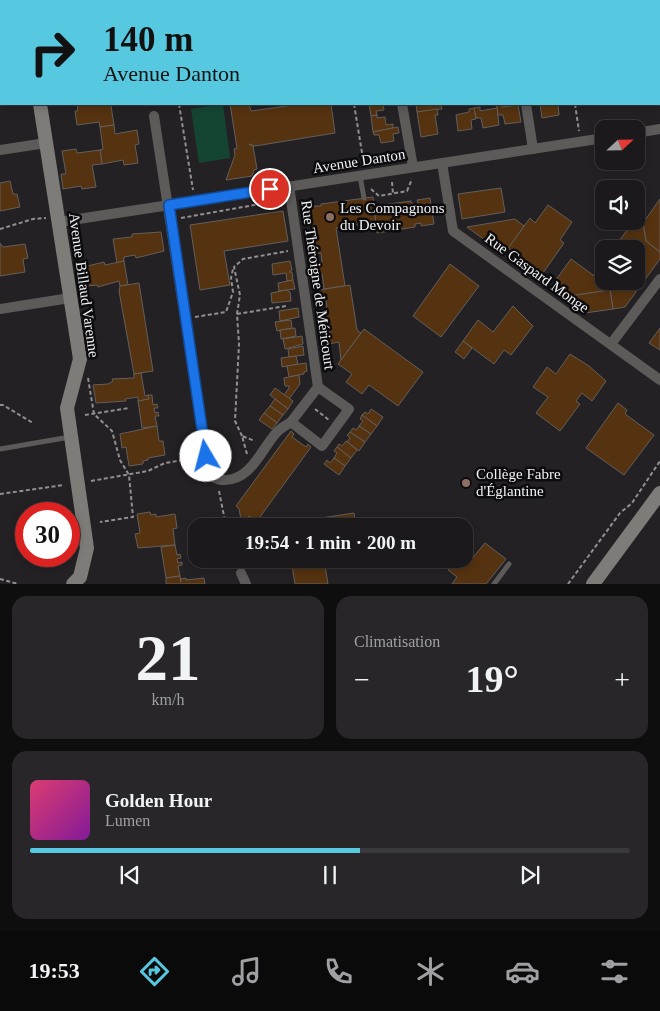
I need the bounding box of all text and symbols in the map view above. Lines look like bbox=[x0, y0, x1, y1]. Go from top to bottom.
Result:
icon: right bbox=[20, 20, 85, 85]
text: 140 m bbox=[103, 20, 193, 59]
text: Avenue Danton bbox=[103, 61, 240, 86]
north arrow bbox=[595, 120, 645, 170]
map controls bbox=[595, 120, 645, 290]
street label: Avenue Danton bbox=[312, 146, 407, 176]
pin bbox=[249, 168, 291, 210]
icon: arrive bbox=[256, 175, 284, 203]
button: sound bbox=[595, 180, 645, 230]
street label: Rue Théroigne de Méricourt bbox=[298, 199, 338, 372]
place label: Les Compagnons du Devoir bbox=[340, 200, 445, 233]
marker: Les Compagnons du Devoir bbox=[324, 211, 336, 223]
street label: Avenue Billaud Varenne bbox=[66, 212, 102, 359]
street label: Rue Gaspard Monge bbox=[482, 230, 592, 316]
button: layers bbox=[595, 240, 645, 290]
position arrow bbox=[179, 429, 231, 481]
place label: Collège Fabre d'Églantine bbox=[476, 466, 561, 499]
marker: Collège Fabre d'Églantine bbox=[460, 477, 472, 489]
speed limit sign: 30 bbox=[15, 502, 80, 567]
text: 19:54 · 1 min · 200 m bbox=[245, 532, 416, 553]
text: 21 bbox=[136, 622, 201, 694]
text: Climatisation bbox=[354, 633, 440, 650]
text: 19° bbox=[465, 658, 519, 700]
text: − bbox=[354, 664, 370, 695]
text: + bbox=[614, 664, 630, 695]
text: km/h bbox=[152, 691, 184, 708]
text: Golden Hour bbox=[105, 790, 212, 811]
text: Lumen bbox=[105, 812, 150, 829]
icon: previous bbox=[116, 861, 144, 889]
icon: pause bbox=[316, 861, 344, 889]
icon: next bbox=[516, 861, 544, 889]
icon: directions bbox=[137, 954, 172, 989]
icon: music bbox=[229, 954, 264, 989]
icon: phone bbox=[321, 954, 356, 989]
icon: climate bbox=[413, 954, 448, 989]
icon: car bbox=[505, 954, 540, 989]
icon: filters bbox=[597, 954, 632, 989]
text: 19:53 bbox=[28, 958, 80, 983]

